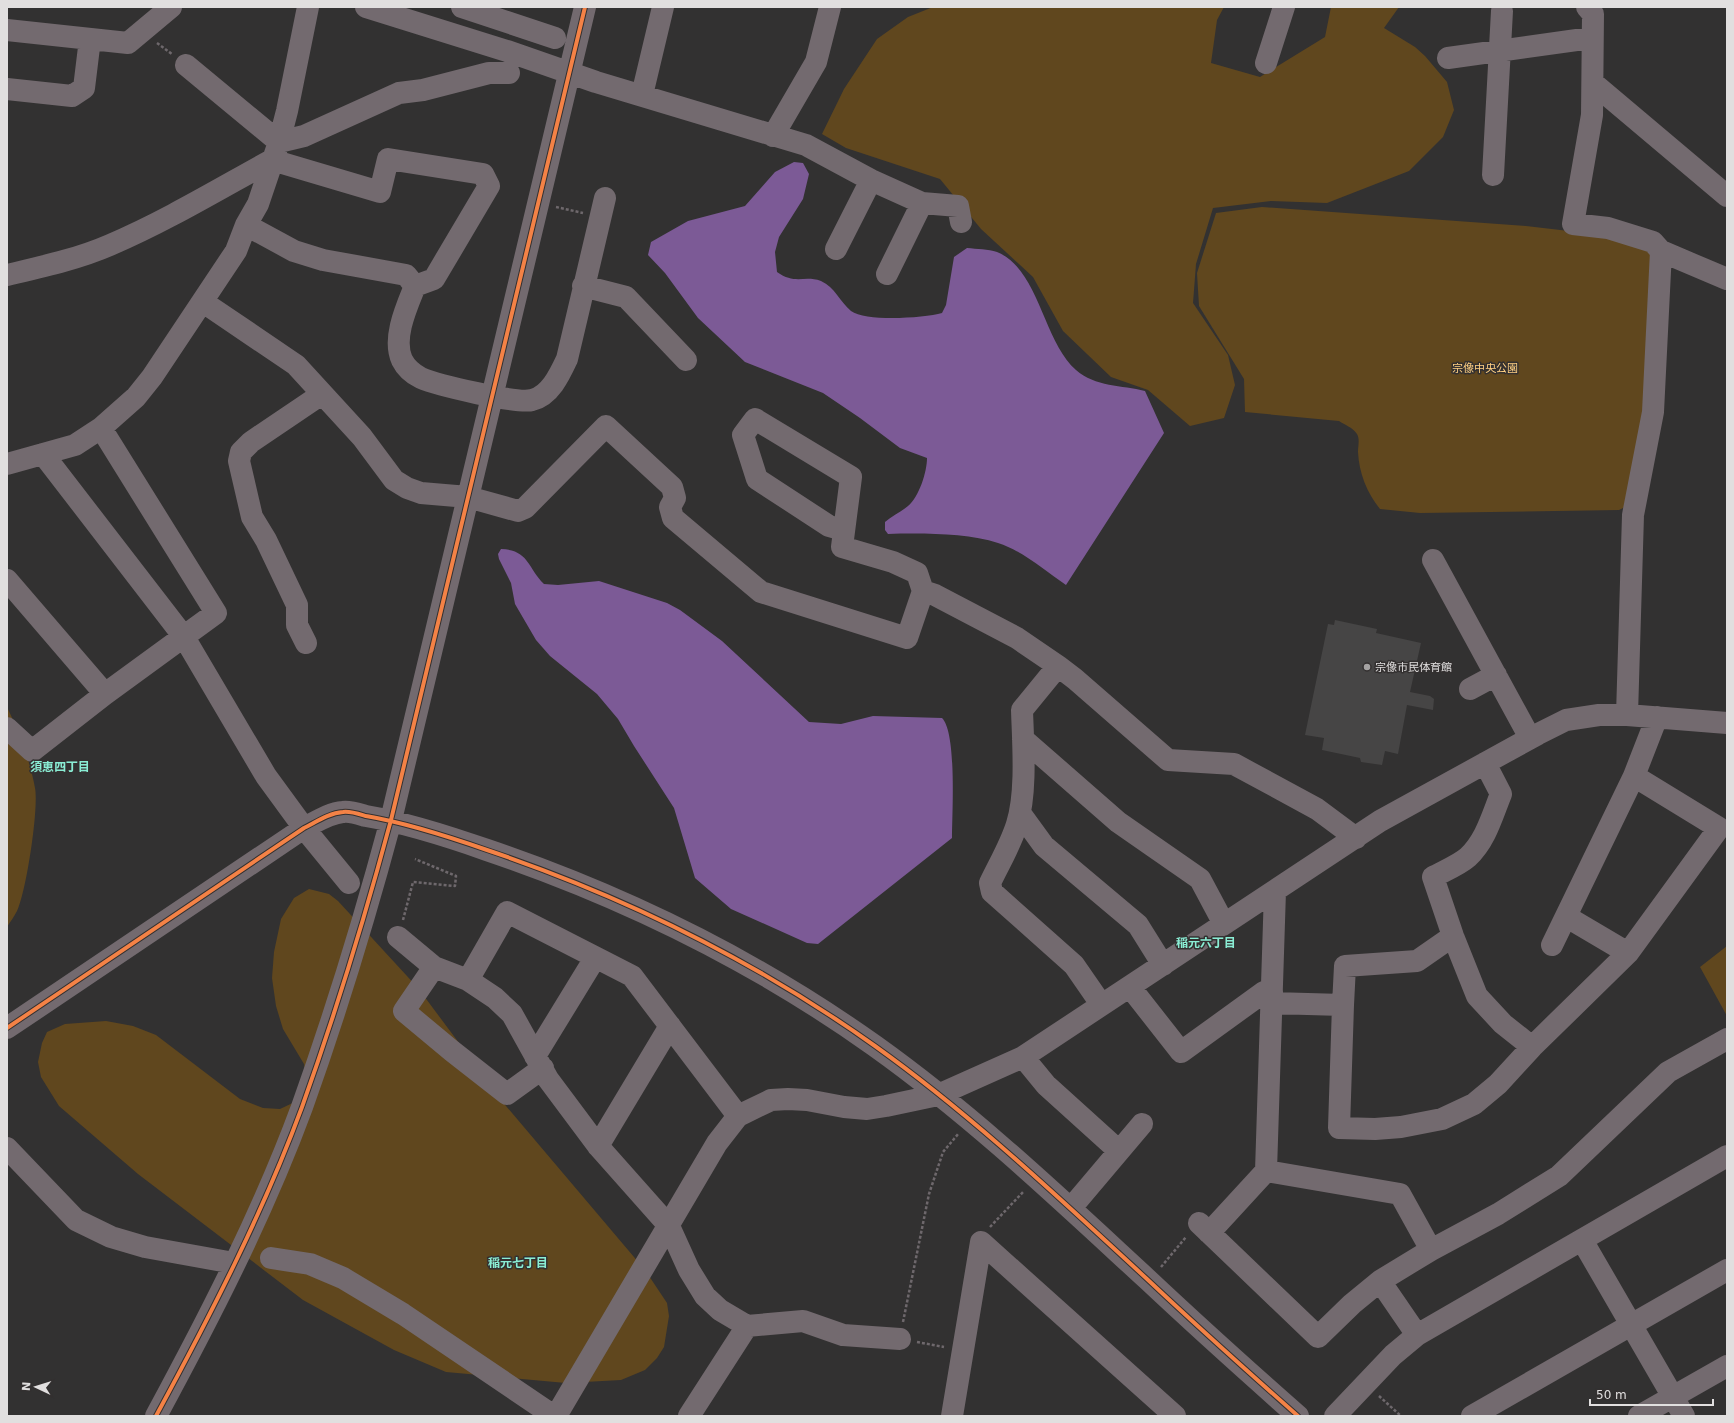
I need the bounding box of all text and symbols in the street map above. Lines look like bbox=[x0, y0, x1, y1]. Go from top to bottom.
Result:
park label: 宗像中央公園 bbox=[1452, 362, 1518, 375]
place label: 宗像市民体育館 bbox=[1375, 661, 1452, 674]
marker: 宗像市民体育館 bbox=[1362, 662, 1372, 672]
district label: 須恵四丁目 bbox=[30, 760, 90, 774]
district label: 稲元六丁目 bbox=[1176, 936, 1236, 950]
district label: 稲元七丁目 bbox=[488, 1256, 548, 1270]
north arrow bbox=[16, 1367, 56, 1407]
text: N bbox=[20, 1381, 33, 1391]
scale bar bbox=[1590, 1381, 1713, 1407]
text: 50 m bbox=[1596, 1388, 1627, 1402]

